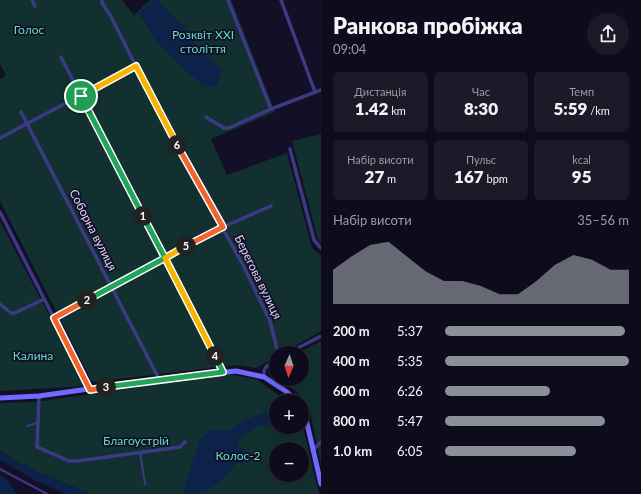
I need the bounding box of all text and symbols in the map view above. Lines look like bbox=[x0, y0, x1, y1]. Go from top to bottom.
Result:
text: Ранкова пробіжка bbox=[333, 12, 523, 39]
button: share bbox=[587, 13, 629, 55]
park label: Голос bbox=[14, 22, 45, 37]
park label: Розквіт XXI століття bbox=[172, 27, 234, 56]
text: 09:04 bbox=[333, 41, 366, 57]
pin bbox=[64, 79, 98, 113]
icon: arrive bbox=[70, 85, 92, 107]
text: Дистанція bbox=[354, 85, 406, 98]
text: Час bbox=[472, 85, 490, 98]
text: Темп bbox=[569, 85, 594, 98]
text: 1.42 bbox=[355, 98, 388, 119]
text: 8:30 bbox=[464, 98, 498, 119]
text: 5:59 bbox=[553, 98, 587, 119]
text: km bbox=[388, 104, 406, 117]
text: /km bbox=[587, 104, 610, 117]
pin: 6 bbox=[167, 135, 187, 155]
text: 6 bbox=[174, 138, 180, 151]
text: Набір висоти bbox=[347, 153, 414, 166]
text: Пульс bbox=[466, 153, 496, 166]
text: kcal bbox=[572, 153, 591, 166]
text: 27 bbox=[365, 166, 384, 187]
text: 167 bbox=[454, 166, 484, 187]
text: 95 bbox=[572, 166, 592, 187]
text: m bbox=[384, 172, 396, 185]
text: bpm bbox=[484, 172, 508, 185]
street label: Соборна вулиця bbox=[66, 186, 120, 273]
pin: 1 bbox=[133, 206, 153, 226]
text: 1 bbox=[140, 209, 146, 222]
text: Набір висоти bbox=[333, 212, 412, 228]
text: 35–56 m bbox=[577, 212, 629, 228]
street label: Берегова вулиця bbox=[232, 232, 285, 321]
pin: 5 bbox=[176, 236, 196, 256]
text: 5 bbox=[183, 239, 189, 252]
pin: 2 bbox=[77, 290, 97, 310]
text: 2 bbox=[84, 293, 90, 306]
text: 200 m bbox=[333, 323, 370, 339]
text: 5:37 bbox=[397, 323, 423, 339]
pin: 4 bbox=[205, 346, 225, 366]
north arrow bbox=[269, 346, 309, 386]
map controls bbox=[269, 346, 309, 482]
park label: Калина bbox=[13, 348, 53, 363]
text: 4 bbox=[212, 349, 218, 362]
text: 400 m bbox=[333, 353, 370, 369]
text: 5:35 bbox=[397, 353, 423, 369]
pin: 3 bbox=[96, 377, 116, 397]
text: 3 bbox=[103, 380, 109, 393]
text: 600 m bbox=[333, 383, 370, 399]
text: 6:26 bbox=[397, 383, 423, 399]
button: + bbox=[269, 394, 309, 434]
text: 800 m bbox=[333, 413, 370, 429]
text: 5:47 bbox=[397, 413, 423, 429]
park label: Благоустрій bbox=[103, 433, 169, 448]
button: − bbox=[269, 442, 309, 482]
text: 1.0 km bbox=[333, 443, 372, 459]
text: 6:05 bbox=[397, 443, 423, 459]
park label: Колос-2 bbox=[215, 448, 261, 463]

